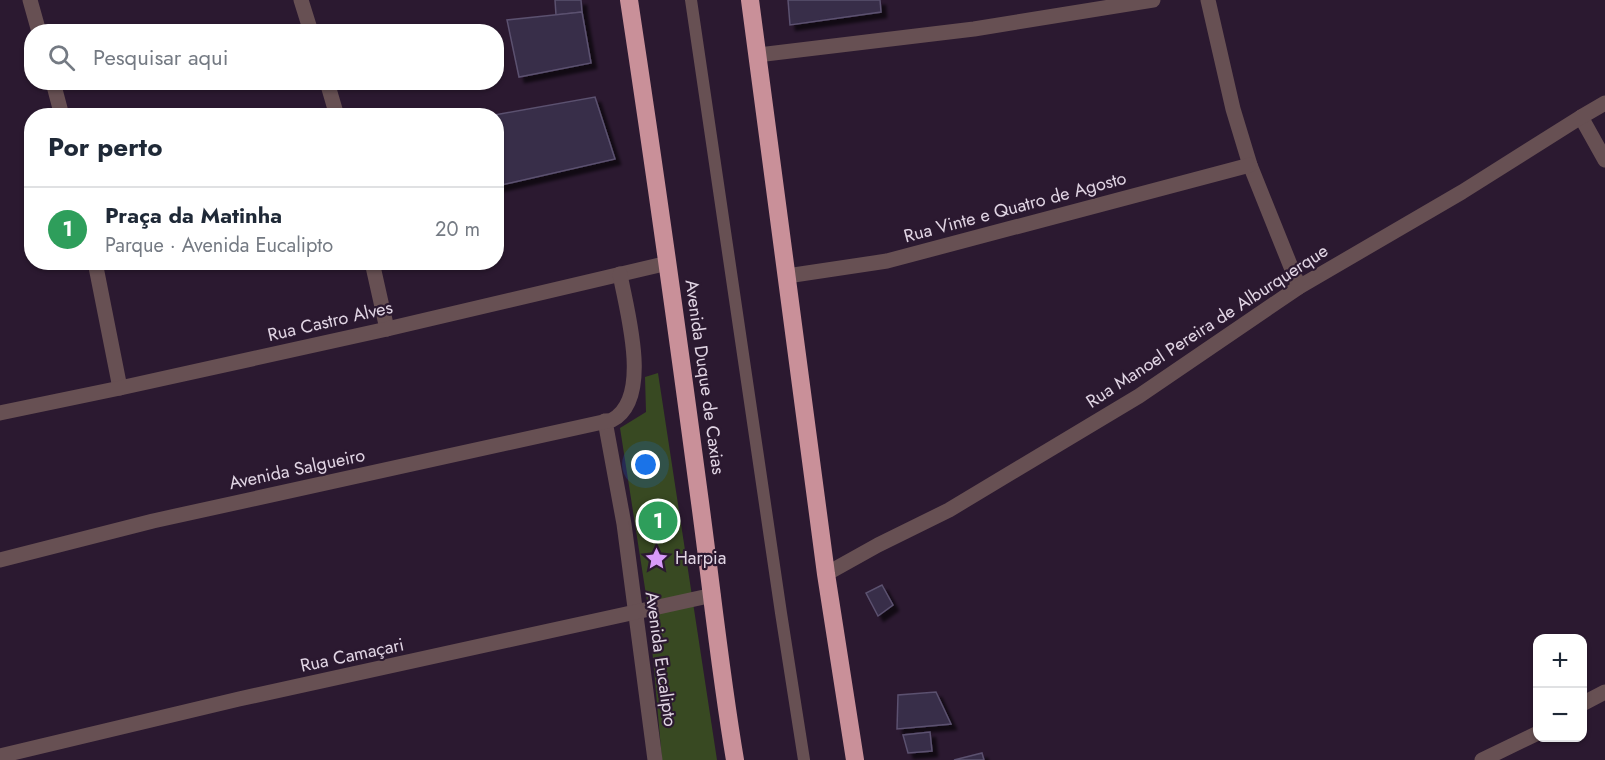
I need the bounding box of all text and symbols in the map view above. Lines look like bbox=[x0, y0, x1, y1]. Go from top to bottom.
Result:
search box bbox=[24, 24, 504, 90]
icon: search bbox=[45, 41, 78, 74]
text: Pesquisar aqui bbox=[93, 41, 228, 73]
text: Por perto bbox=[48, 128, 162, 166]
street label: Rua Vinte e Quatro de Agosto bbox=[901, 165, 1129, 249]
text: Praça da Matinha bbox=[105, 199, 282, 231]
text: 1 bbox=[62, 215, 73, 244]
text: 20 m bbox=[435, 215, 480, 244]
text: Parque · Avenida Eucalipto bbox=[105, 231, 333, 260]
street label: Rua Manoel Pereira de Alburquerque bbox=[1081, 238, 1333, 414]
street label: Avenida Duque de Caxias bbox=[678, 278, 732, 476]
street label: Rua Castro Alves bbox=[265, 294, 395, 348]
street label: Avenida Salgueiro bbox=[227, 442, 368, 496]
your location bbox=[631, 450, 660, 479]
pin: 1 bbox=[638, 498, 678, 544]
place icon: Harpia bbox=[644, 545, 670, 571]
place label: Harpia bbox=[675, 545, 726, 571]
street label: Avenida Eucalipto bbox=[639, 590, 683, 728]
street label: Rua Camaçari bbox=[298, 631, 406, 679]
map controls bbox=[1533, 634, 1587, 742]
button: + bbox=[1533, 634, 1587, 688]
button: − bbox=[1533, 688, 1587, 742]

